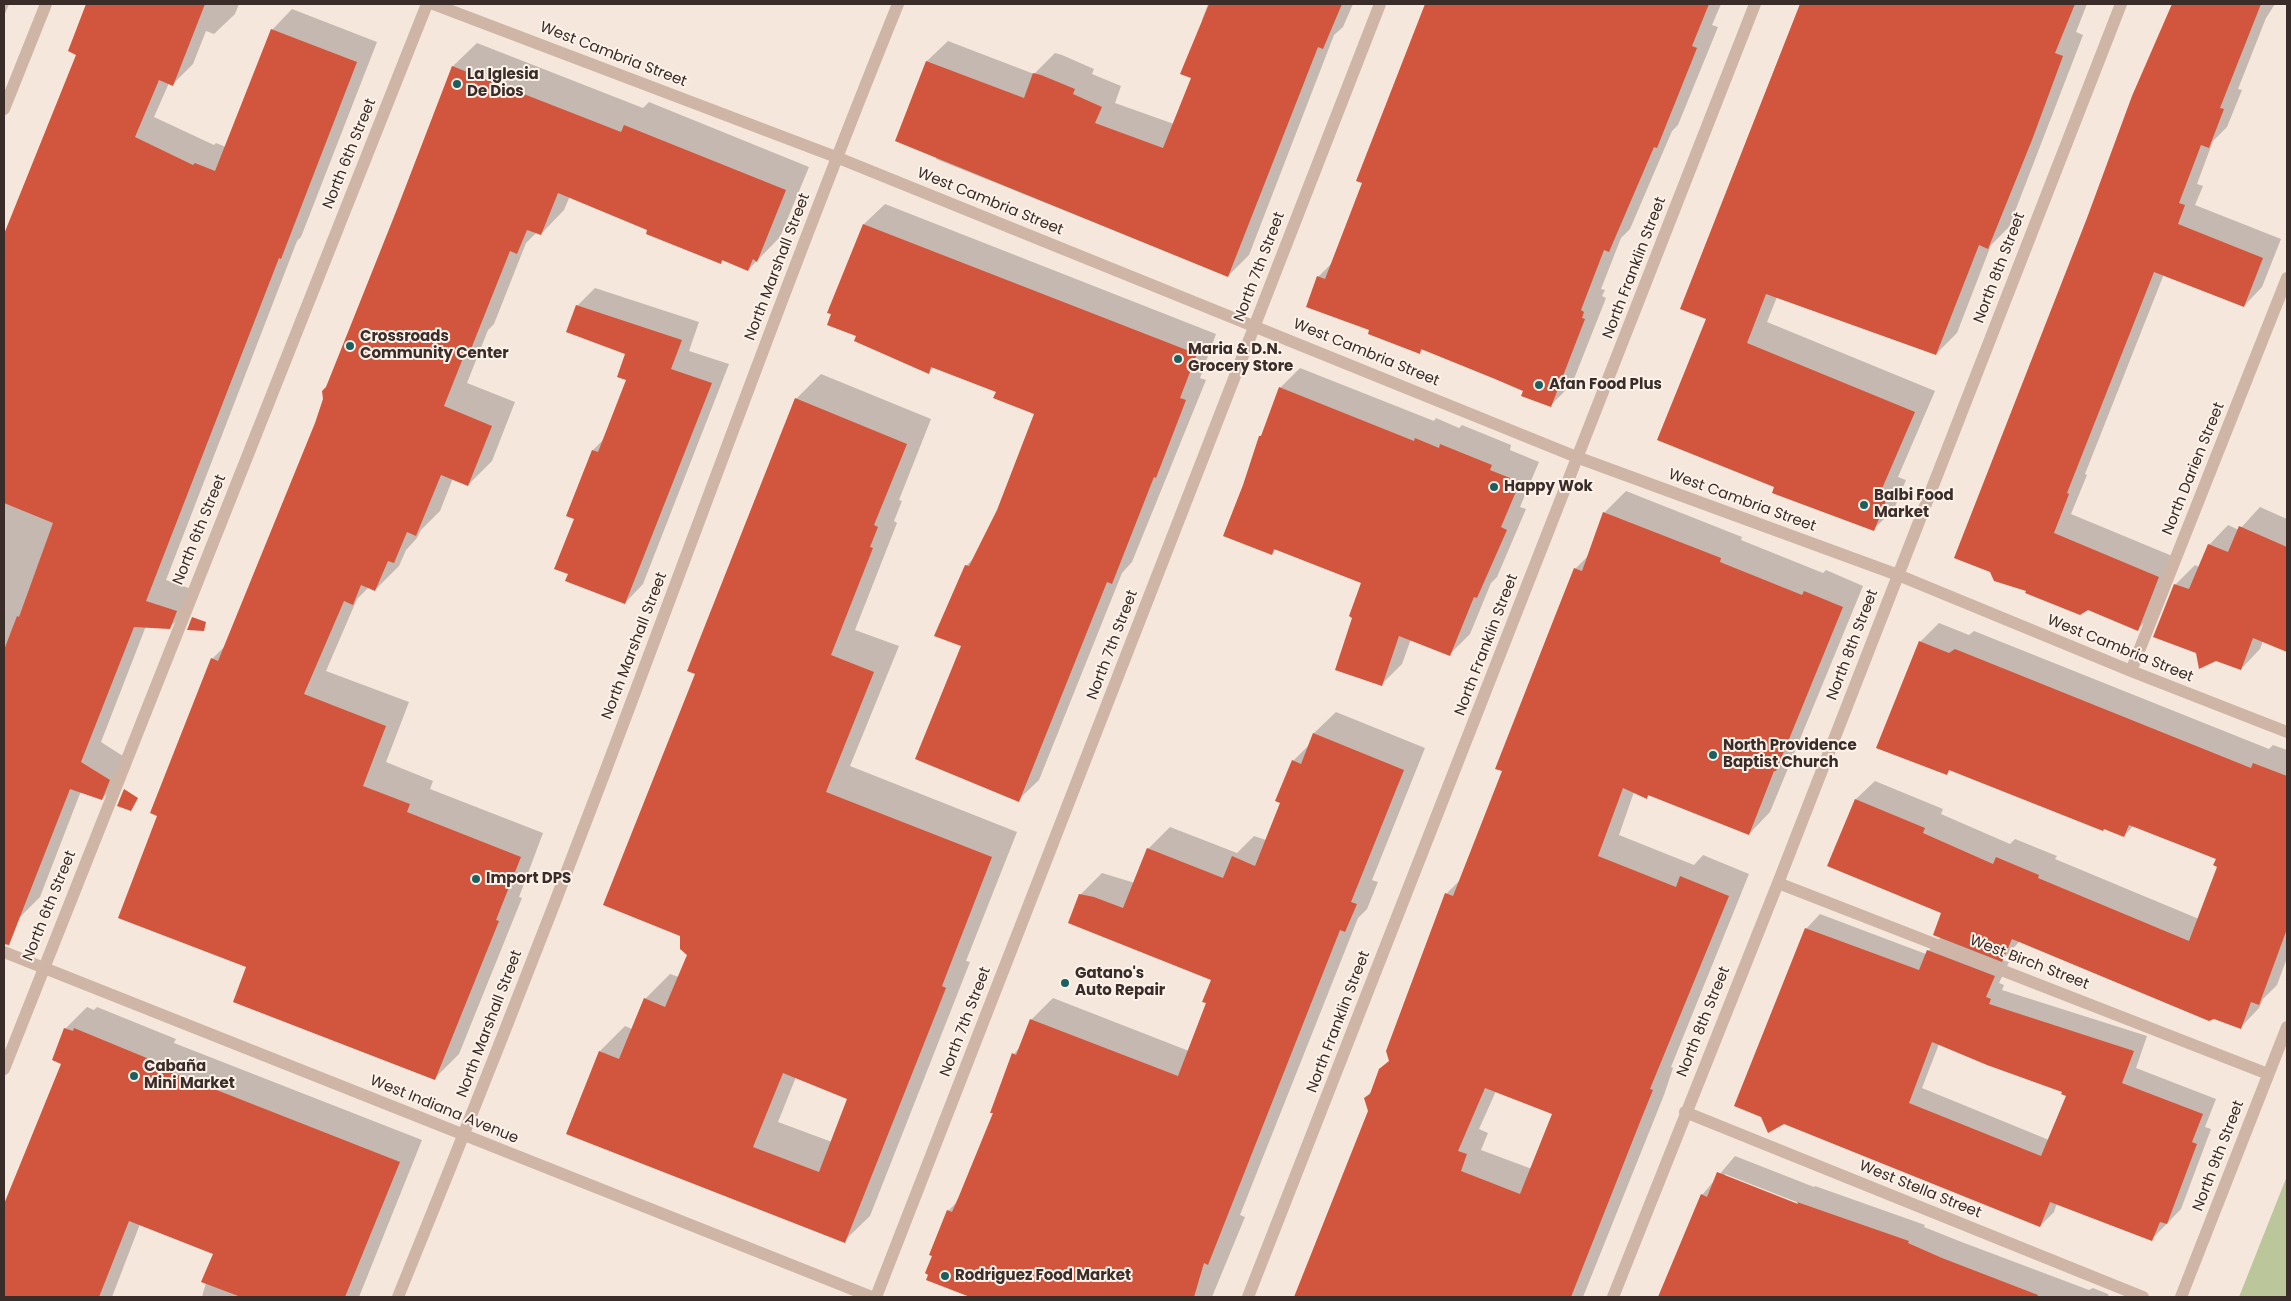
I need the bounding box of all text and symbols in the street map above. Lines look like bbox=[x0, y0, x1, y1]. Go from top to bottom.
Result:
street label: West Cambria Street bbox=[537, 19, 689, 91]
place label: La Iglesia De Dios bbox=[467, 66, 539, 101]
marker: La Iglesia De Dios bbox=[451, 78, 463, 90]
street label: North 6th Street bbox=[320, 96, 380, 212]
street label: West Cambria Street bbox=[914, 164, 1066, 240]
street label: North Marshall Street bbox=[742, 191, 814, 343]
street label: North Franklin Street bbox=[1600, 195, 1670, 341]
street label: North 7th Street bbox=[1231, 210, 1289, 324]
street label: North 8th Street bbox=[1971, 210, 2029, 326]
street label: West Cambria Street bbox=[1290, 315, 1442, 391]
place label: Crossroads Community Center bbox=[360, 328, 509, 363]
marker: Crossroads Community Center bbox=[344, 340, 356, 352]
place label: Maria & D.N. Grocery Store bbox=[1188, 341, 1293, 376]
marker: Maria & D.N. Grocery Store bbox=[1172, 353, 1184, 365]
place label: Afan Food Plus bbox=[1549, 376, 1662, 394]
marker: Afan Food Plus bbox=[1533, 379, 1545, 391]
street label: North Darien Street bbox=[2159, 400, 2229, 538]
street label: West Cambria Street bbox=[1666, 466, 1818, 536]
street label: North 6th Street bbox=[170, 472, 230, 588]
place label: Happy Wok bbox=[1504, 478, 1593, 496]
marker: Happy Wok bbox=[1488, 481, 1500, 493]
place label: Balbi Food Market bbox=[1874, 487, 1954, 522]
marker: Balbi Food Market bbox=[1858, 499, 1870, 511]
street label: North Marshall Street bbox=[599, 570, 671, 722]
street label: North Franklin Street bbox=[1452, 572, 1522, 718]
street label: North 8th Street bbox=[1824, 587, 1882, 703]
street label: North 7th Street bbox=[1084, 588, 1142, 702]
street label: West Cambria Street bbox=[2044, 611, 2196, 687]
place label: North Providence Baptist Church bbox=[1723, 737, 1857, 772]
marker: North Providence Baptist Church bbox=[1707, 749, 1719, 761]
street label: North 6th Street bbox=[20, 848, 80, 964]
place label: Import DPS bbox=[486, 870, 571, 888]
marker: Import DPS bbox=[470, 873, 482, 885]
street label: West Birch Street bbox=[1967, 932, 2091, 994]
street label: North Marshall Street bbox=[454, 948, 526, 1100]
street label: North Franklin Street bbox=[1304, 949, 1374, 1095]
street label: North 8th Street bbox=[1674, 964, 1734, 1080]
street label: North 7th Street bbox=[937, 965, 995, 1079]
place label: Gatano's Auto Repair bbox=[1075, 965, 1165, 1000]
marker: Gatano's Auto Repair bbox=[1059, 977, 1071, 989]
place label: Cabaña Mini Market bbox=[144, 1058, 235, 1093]
marker: Cabaña Mini Market bbox=[128, 1070, 140, 1082]
street label: West Indiana Avenue bbox=[367, 1072, 521, 1148]
street label: North 9th Street bbox=[2190, 1098, 2248, 1214]
street label: West Stella Street bbox=[1856, 1157, 1984, 1223]
place label: Rodriguez Food Market bbox=[955, 1267, 1131, 1285]
marker: Rodriguez Food Market bbox=[939, 1270, 951, 1282]

